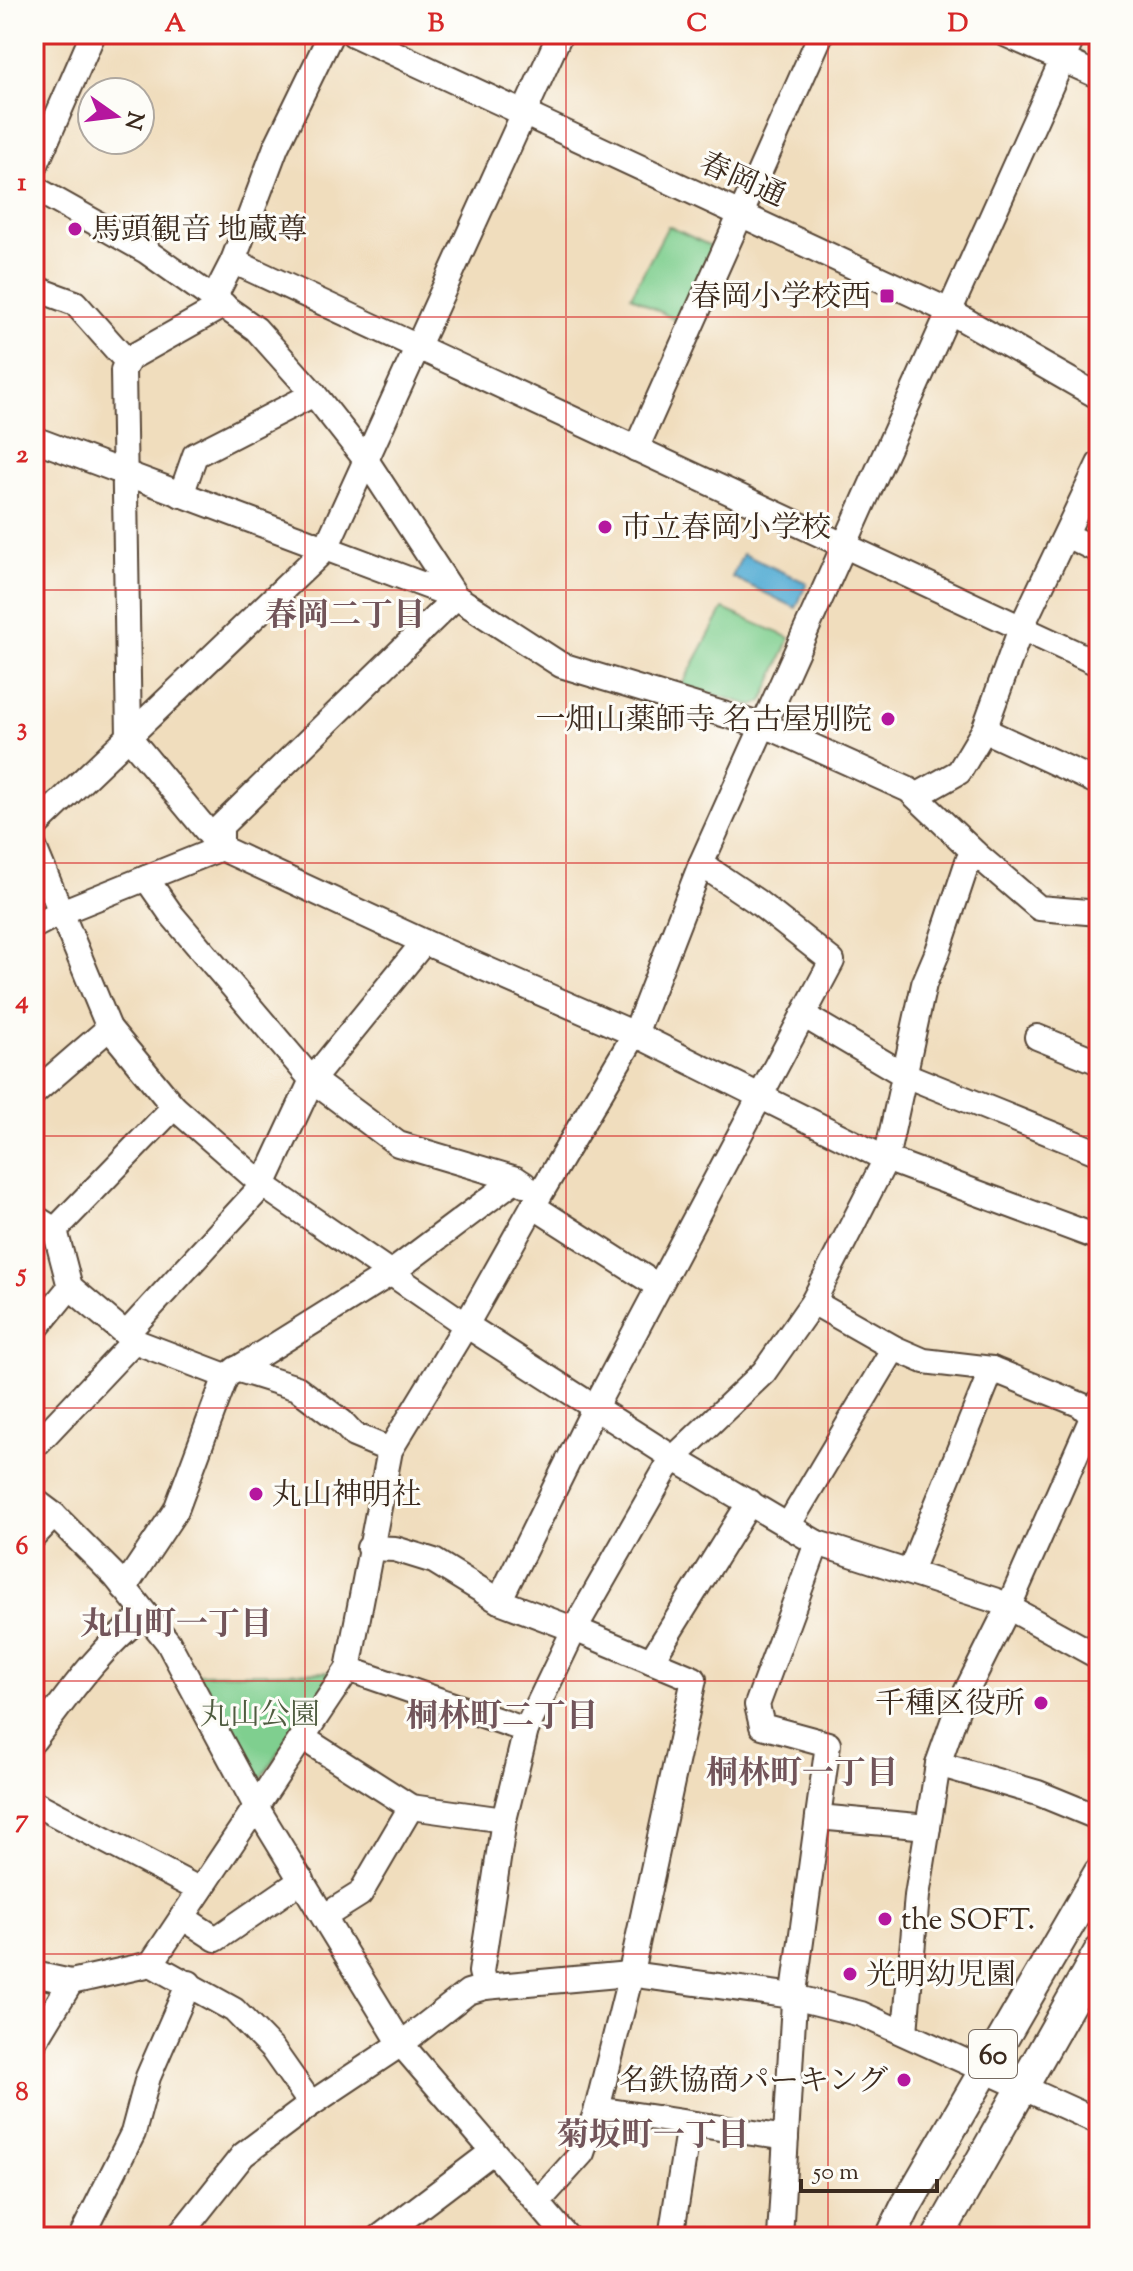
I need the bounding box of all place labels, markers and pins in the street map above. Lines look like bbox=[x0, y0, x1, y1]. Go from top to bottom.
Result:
place label: 馬頭観音 地蔵尊 bbox=[91, 210, 307, 253]
marker: 馬頭観音 地蔵尊 bbox=[66, 220, 84, 238]
place label: 春岡小学校西 bbox=[691, 277, 871, 320]
marker: 春岡小学校西 bbox=[878, 287, 896, 305]
place label: 市立春岡小学校 bbox=[621, 508, 831, 551]
marker: 市立春岡小学校 bbox=[596, 518, 614, 536]
place label: 一畑山薬師寺 名古屋別院 bbox=[536, 700, 872, 743]
marker: 一畑山薬師寺 名古屋別院 bbox=[879, 710, 897, 728]
place label: 丸山神明社 bbox=[272, 1475, 422, 1518]
marker: 丸山神明社 bbox=[247, 1485, 265, 1503]
place label: 千種区役所 bbox=[875, 1684, 1025, 1727]
marker: 千種区役所 bbox=[1032, 1694, 1050, 1712]
place label: the SOFT. bbox=[901, 1900, 1035, 1943]
marker: the SOFT. bbox=[876, 1910, 894, 1928]
place label: 光明幼児園 bbox=[866, 1955, 1016, 1998]
marker: 光明幼児園 bbox=[841, 1965, 859, 1983]
place label: 名鉄協商パーキング bbox=[619, 2061, 888, 2104]
marker: 名鉄協商パーキング bbox=[895, 2071, 913, 2089]

